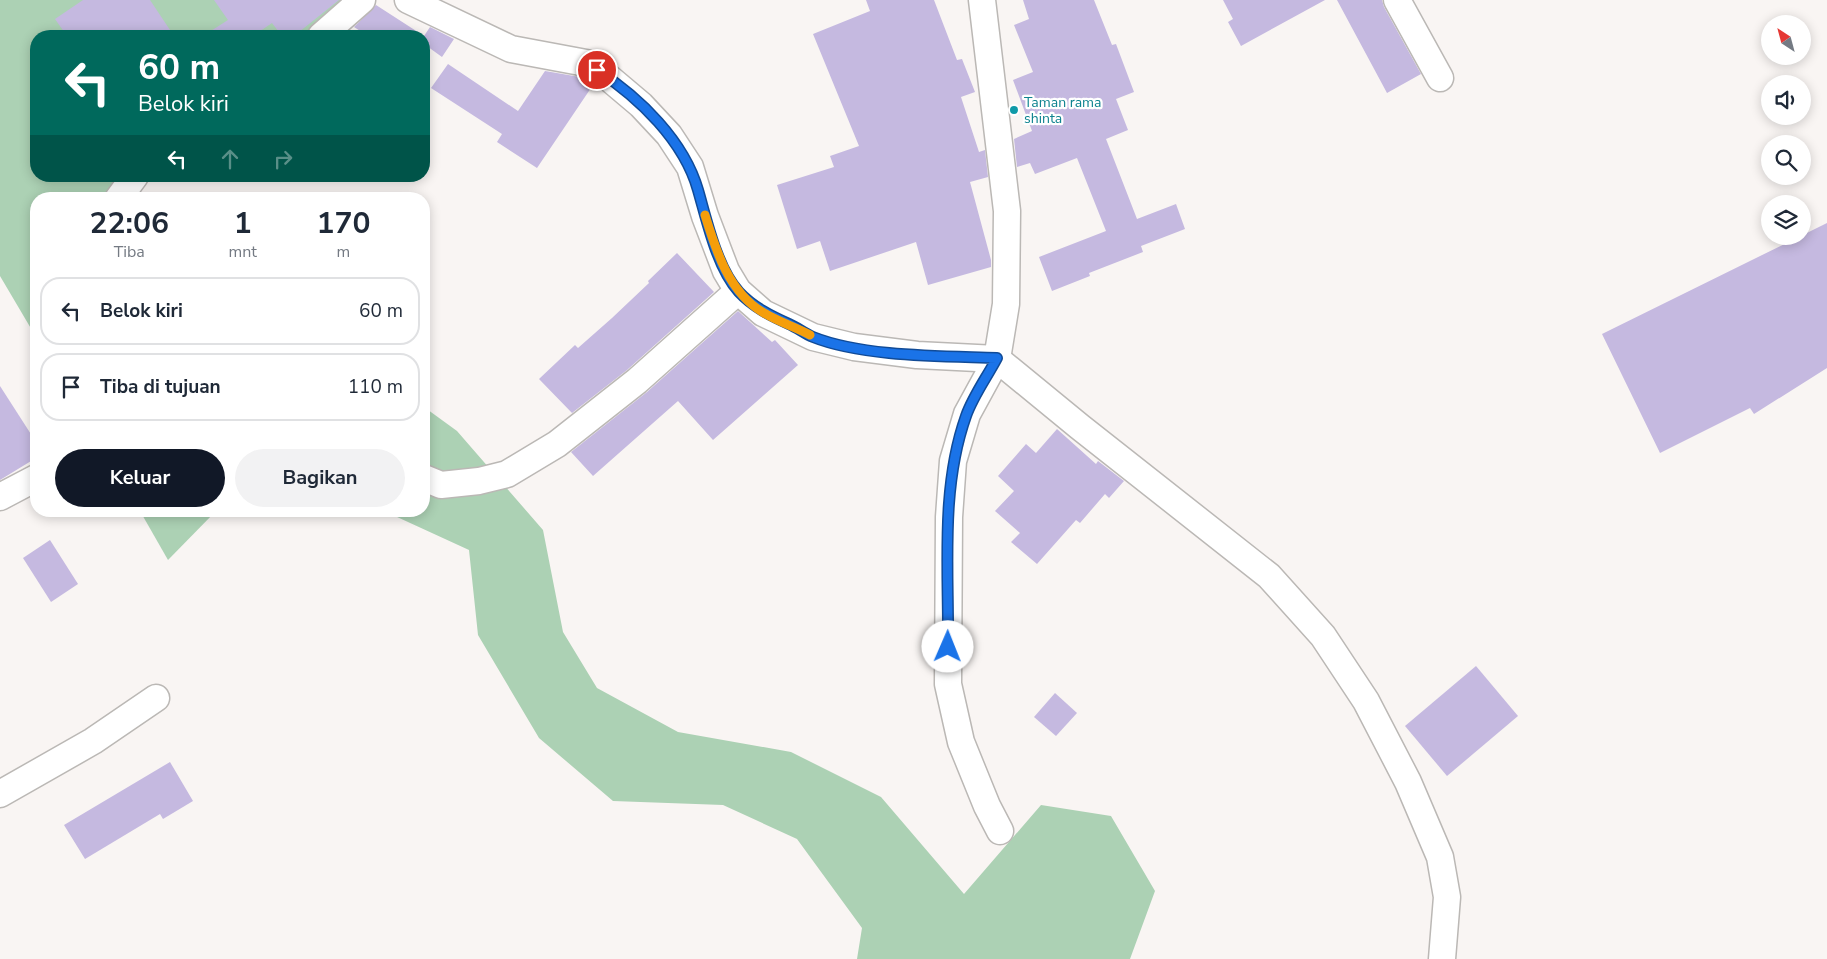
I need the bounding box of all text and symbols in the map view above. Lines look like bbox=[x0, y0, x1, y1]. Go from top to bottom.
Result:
north arrow bbox=[1761, 15, 1811, 65]
map controls bbox=[1761, 15, 1811, 245]
text: 60 m bbox=[138, 44, 220, 91]
pin bbox=[576, 49, 618, 91]
icon: left bbox=[55, 50, 120, 115]
icon: arrive bbox=[583, 56, 611, 84]
button: sound bbox=[1761, 75, 1811, 125]
text: Belok kiri bbox=[138, 89, 229, 119]
place label: Taman rama shinta bbox=[1024, 93, 1102, 128]
marker: Taman rama shinta bbox=[1008, 104, 1020, 116]
button: search bbox=[1761, 135, 1811, 185]
icon: left bbox=[163, 145, 191, 173]
icon: ahead bbox=[216, 145, 244, 173]
icon: right bbox=[269, 145, 297, 173]
button: layers bbox=[1761, 195, 1811, 245]
text: 22:06 bbox=[90, 203, 169, 244]
text: 1 bbox=[234, 203, 252, 244]
text: 170 bbox=[316, 203, 370, 244]
text: Tiba bbox=[114, 241, 145, 263]
text: mnt bbox=[229, 241, 257, 263]
text: m bbox=[337, 241, 350, 263]
icon: left bbox=[57, 297, 85, 325]
text: Belok kiri bbox=[100, 298, 183, 324]
text: 60 m bbox=[359, 298, 403, 324]
icon: arrive bbox=[57, 373, 85, 401]
text: Tiba di tujuan bbox=[100, 374, 221, 400]
text: 110 m bbox=[348, 374, 403, 400]
button: Keluar bbox=[55, 449, 225, 507]
button: Bagikan bbox=[235, 449, 405, 507]
position arrow bbox=[921, 620, 973, 672]

